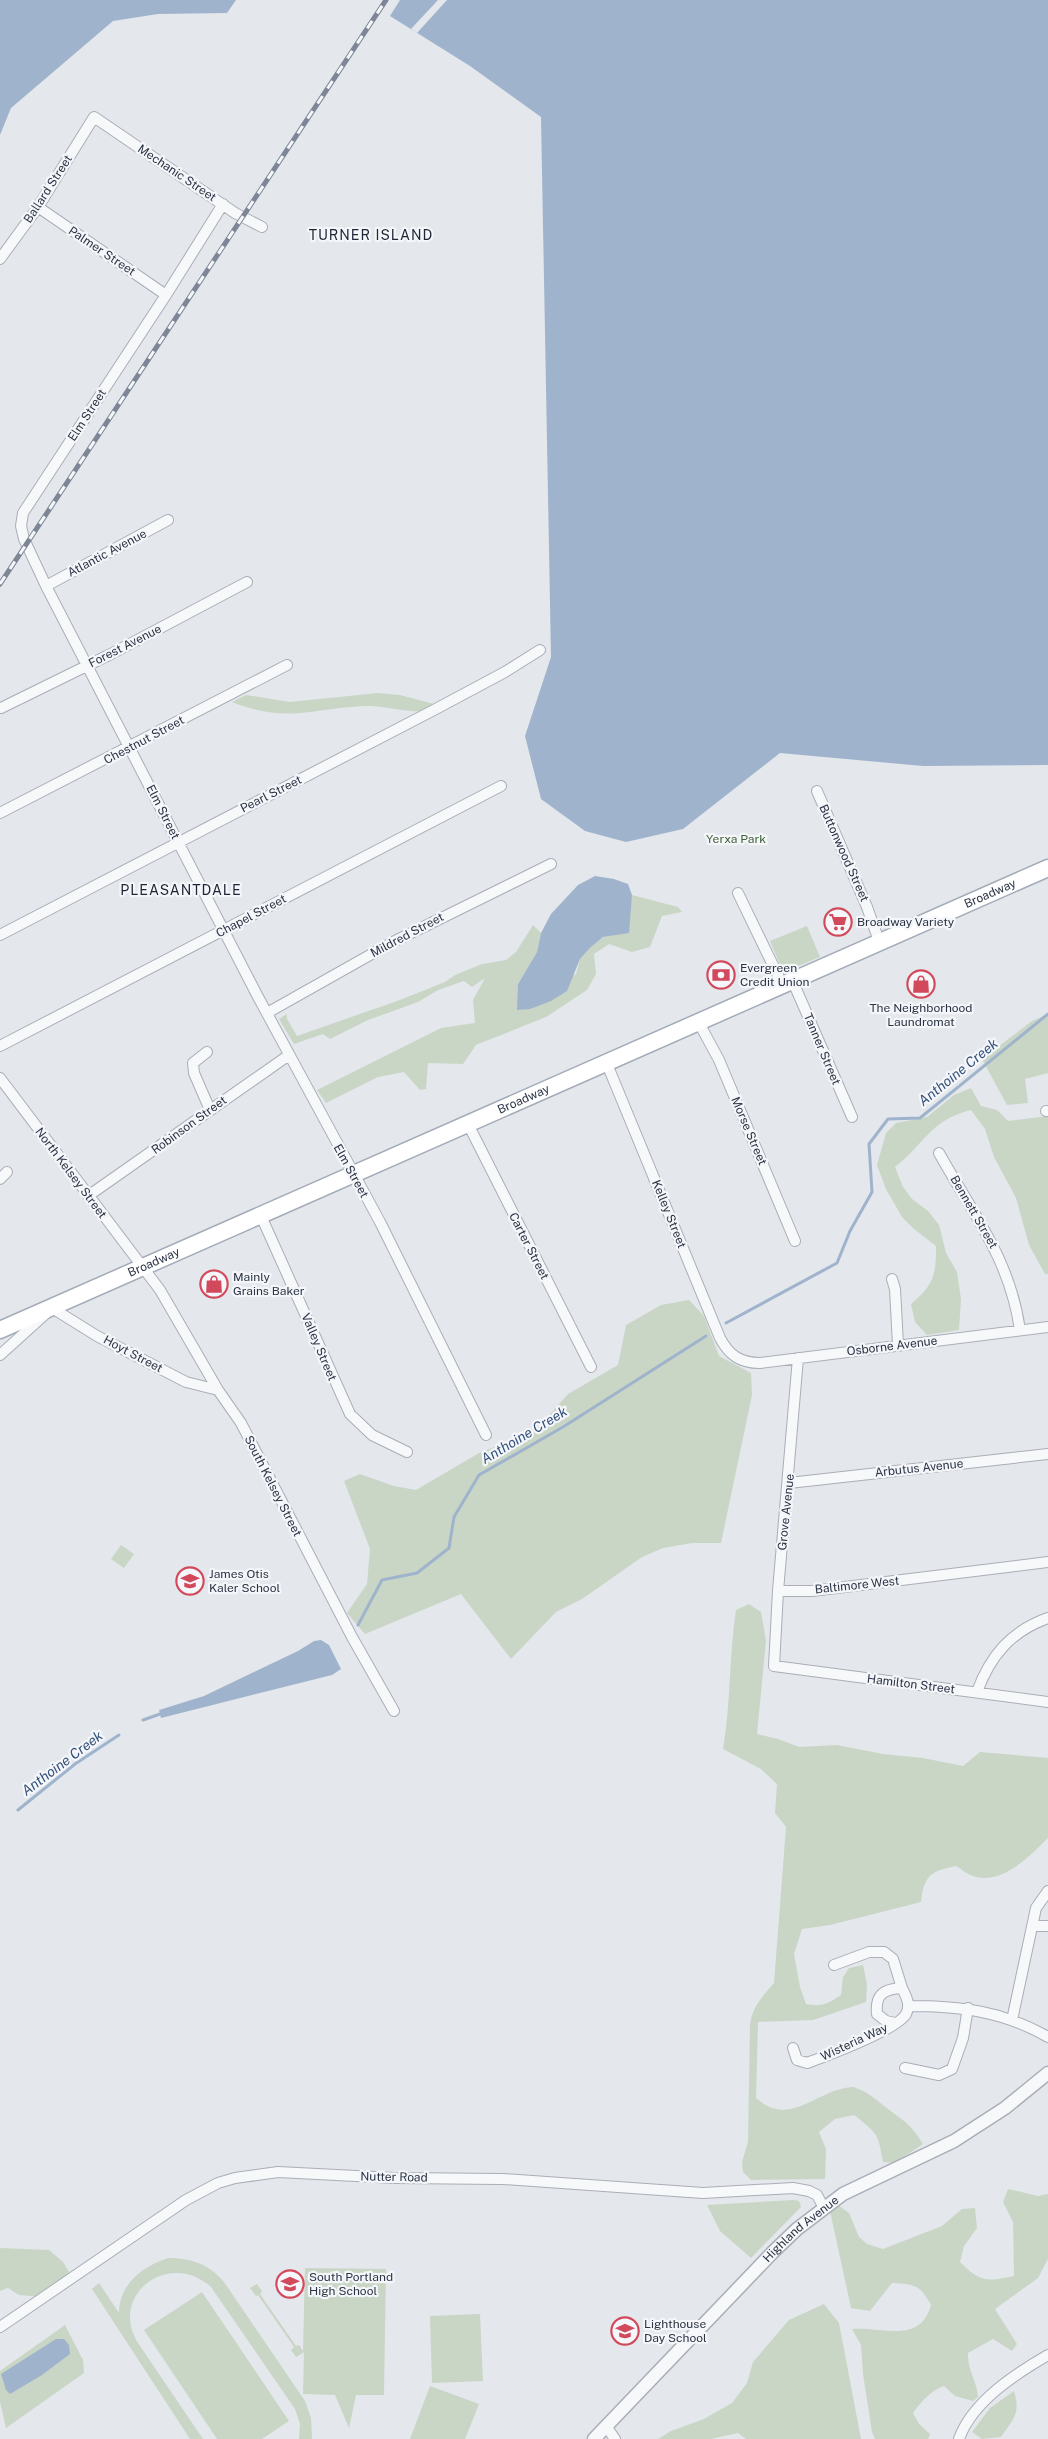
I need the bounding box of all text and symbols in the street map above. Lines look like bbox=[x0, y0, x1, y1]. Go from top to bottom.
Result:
street label: Mechanic Street bbox=[135, 142, 219, 205]
street label: Ballard Street bbox=[21, 152, 75, 226]
street label: Palmer Street bbox=[66, 224, 138, 279]
district label: TURNER ISLAND bbox=[309, 227, 433, 243]
street label: Elm Street bbox=[65, 386, 109, 444]
street label: Atlantic Avenue bbox=[65, 526, 149, 580]
street label: Forest Avenue bbox=[86, 622, 164, 670]
street label: Chestnut Street bbox=[101, 713, 187, 767]
street label: Pearl Street bbox=[238, 772, 304, 815]
street label: Elm Street bbox=[143, 782, 183, 842]
street label: Buttonwood Street bbox=[816, 802, 872, 904]
park label: Yerxa Park bbox=[706, 832, 766, 846]
street label: Broadway bbox=[962, 876, 1019, 911]
district label: PLEASANTDALE bbox=[120, 882, 242, 898]
street label: Chapel Street bbox=[214, 892, 289, 940]
supermarket icon: Broadway Variety bbox=[823, 907, 853, 937]
street label: Mildred Street bbox=[368, 910, 446, 960]
place label: Broadway Variety bbox=[857, 915, 955, 929]
bank icon: Evergreen Credit Union bbox=[706, 960, 736, 990]
place label: Evergreen Credit Union bbox=[740, 961, 810, 989]
shop icon: The Neighborhood Laundromat bbox=[906, 969, 936, 999]
place label: The Neighborhood Laundromat bbox=[869, 1001, 973, 1029]
street label: Tanner Street bbox=[801, 1011, 843, 1087]
water label: Anthoine Creek bbox=[915, 1035, 1001, 1109]
street label: Broadway bbox=[495, 1081, 552, 1117]
street label: Robinson Street bbox=[149, 1093, 230, 1157]
street label: Morse Street bbox=[728, 1095, 770, 1168]
street label: North Kelsey Street bbox=[32, 1125, 110, 1221]
street label: Elm Street bbox=[331, 1142, 372, 1201]
street label: Bennett Street bbox=[947, 1173, 1001, 1251]
street label: Kelley Street bbox=[649, 1178, 689, 1251]
street label: Carter Street bbox=[506, 1210, 552, 1282]
street label: Broadway bbox=[126, 1244, 182, 1280]
shop icon: Mainly Grains Baker bbox=[199, 1269, 229, 1299]
place label: Mainly Grains Baker bbox=[233, 1270, 305, 1298]
street label: Valley Street bbox=[298, 1311, 340, 1383]
street label: Hoyt Street bbox=[101, 1333, 165, 1376]
street label: Osborne Avenue bbox=[846, 1333, 938, 1359]
water label: Anthoine Creek bbox=[478, 1403, 570, 1467]
street label: South Kelsey Street bbox=[241, 1433, 305, 1539]
street label: Arbutus Avenue bbox=[874, 1456, 964, 1480]
street label: Grove Avenue bbox=[775, 1473, 797, 1551]
school or university icon: James Otis Kaler School bbox=[175, 1566, 205, 1596]
place label: James Otis Kaler School bbox=[209, 1567, 280, 1595]
street label: Baltimore West bbox=[814, 1574, 900, 1596]
street label: Hamilton Street bbox=[866, 1672, 956, 1696]
water label: Anthoine Creek bbox=[18, 1727, 106, 1799]
street label: Wisteria Way bbox=[818, 2020, 890, 2064]
street label: Nutter Road bbox=[360, 2169, 428, 2185]
street label: Highland Avenue bbox=[760, 2193, 842, 2265]
school or university icon: South Portland High School bbox=[275, 2269, 305, 2299]
place label: South Portland High School bbox=[309, 2270, 393, 2298]
school or university icon: Lighthouse Day School bbox=[610, 2316, 640, 2346]
place label: Lighthouse Day School bbox=[644, 2317, 707, 2345]

